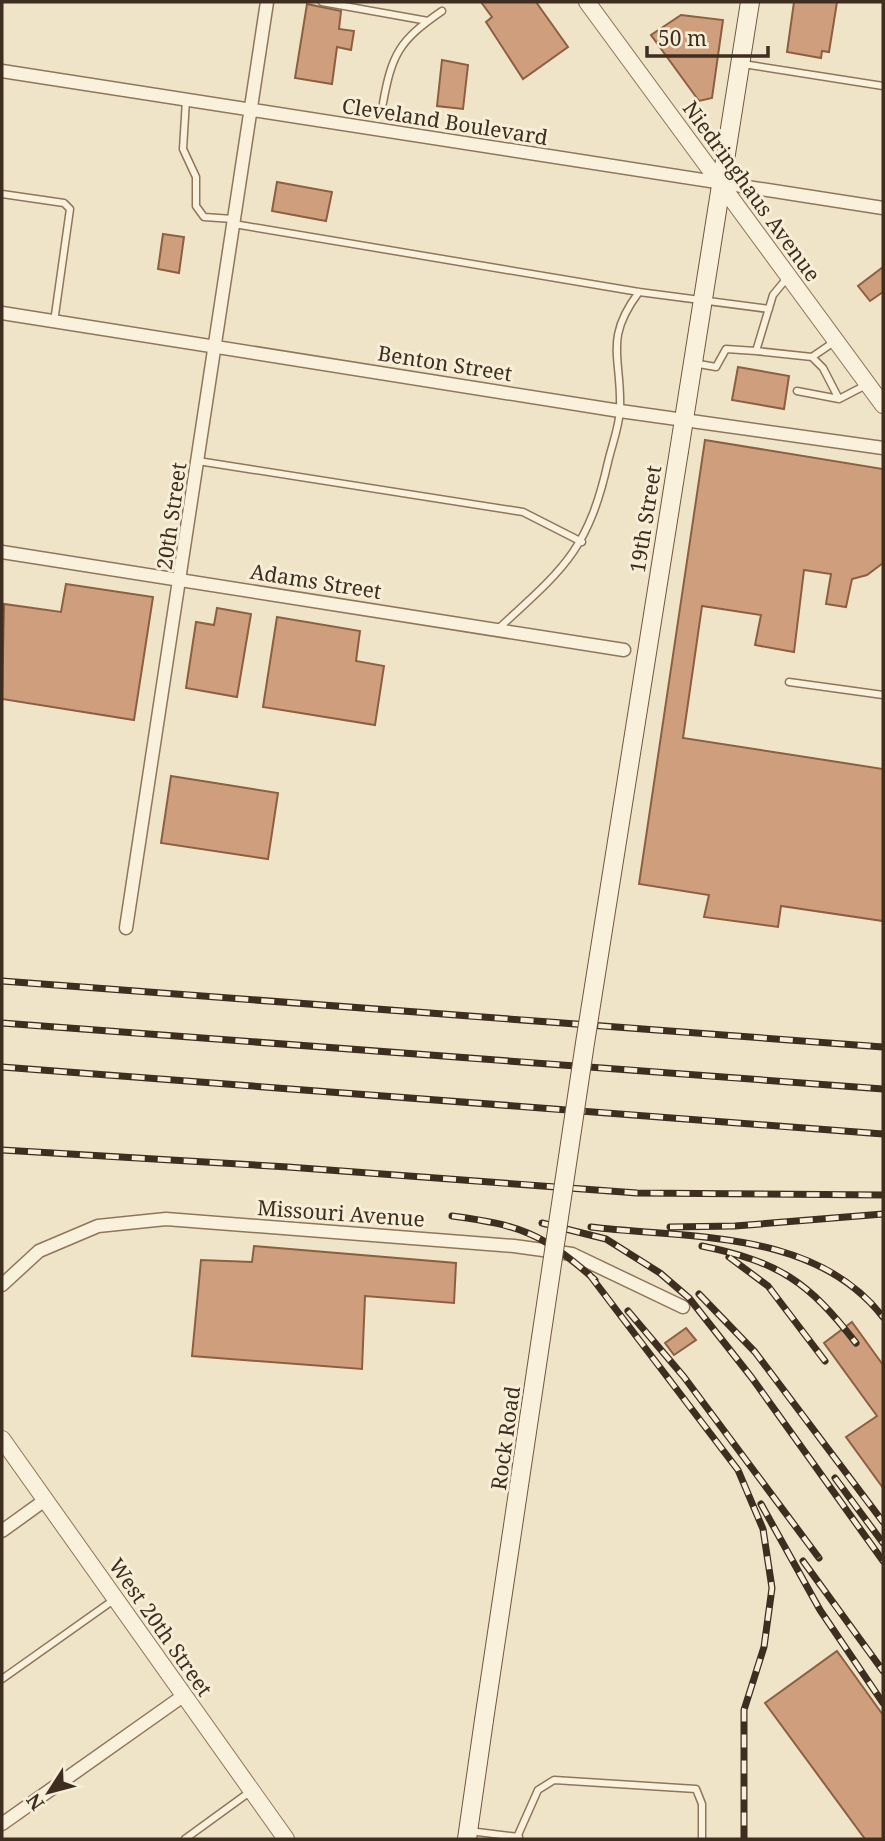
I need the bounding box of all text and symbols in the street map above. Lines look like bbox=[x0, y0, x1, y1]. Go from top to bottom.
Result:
scale bar bbox=[647, 14, 768, 58]
text: 50 m bbox=[658, 24, 707, 52]
street label: Cleveland Boulevard bbox=[340, 91, 550, 151]
street label: Niedringhaus Avenue bbox=[677, 95, 827, 287]
street label: Benton Street bbox=[376, 339, 514, 387]
street label: 20th Street bbox=[150, 460, 192, 572]
street label: 19th Street bbox=[623, 463, 667, 575]
street label: Adams Street bbox=[248, 557, 384, 605]
street label: Missouri Avenue bbox=[256, 1193, 426, 1233]
street label: Rock Road bbox=[484, 1384, 526, 1492]
street label: West 20th Street bbox=[103, 1552, 219, 1702]
north arrow bbox=[14, 1757, 84, 1827]
text: N bbox=[20, 1788, 50, 1816]

